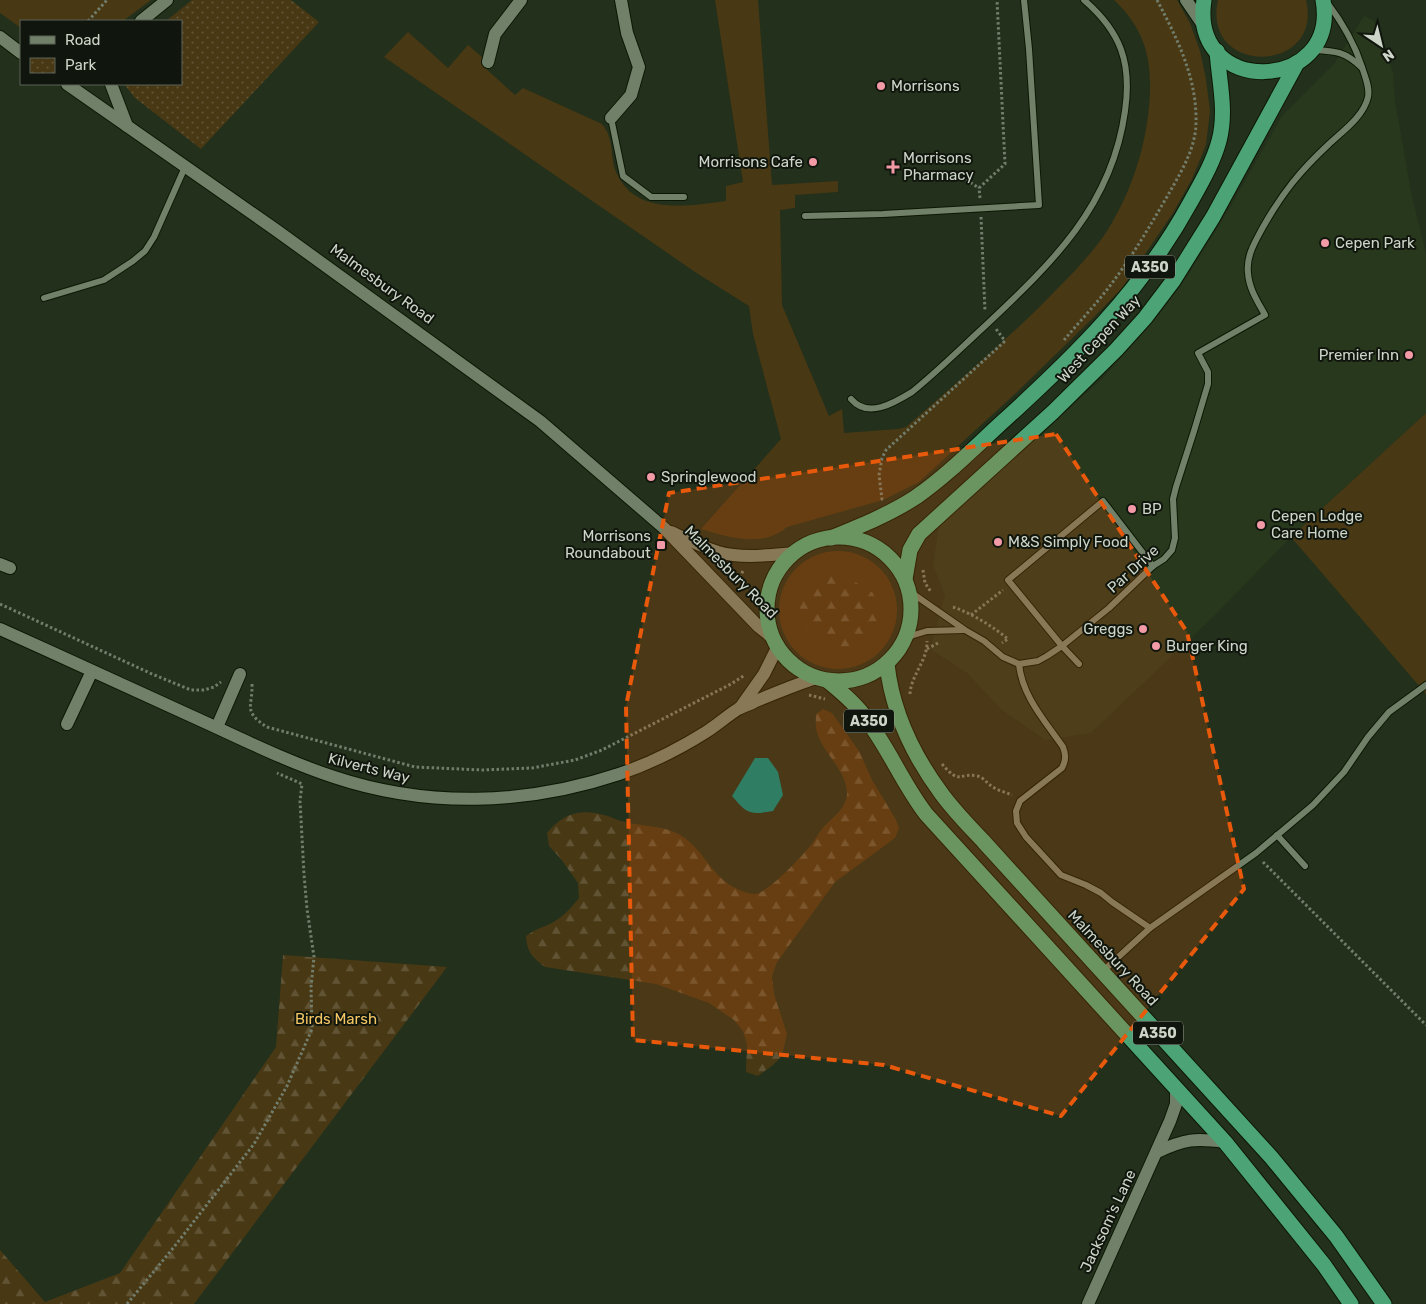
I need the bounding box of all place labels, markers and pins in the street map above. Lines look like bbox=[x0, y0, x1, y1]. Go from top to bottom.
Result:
place label: Morrisons bbox=[891, 77, 960, 95]
marker: Morrisons bbox=[875, 80, 887, 92]
place label: Morrisons Pharmacy bbox=[903, 149, 974, 184]
place label: Morrisons Cafe bbox=[699, 153, 803, 171]
marker: Morrisons Cafe bbox=[807, 156, 819, 168]
marker: Morrisons Pharmacy bbox=[887, 161, 899, 173]
place label: Cepen Park bbox=[1335, 234, 1415, 252]
marker: Cepen Park bbox=[1319, 237, 1331, 249]
place label: Premier Inn bbox=[1319, 346, 1399, 364]
marker: Premier Inn bbox=[1403, 349, 1415, 361]
place label: Springlewood bbox=[661, 468, 756, 486]
marker: Springlewood bbox=[645, 471, 657, 483]
place label: BP bbox=[1142, 500, 1162, 518]
marker: BP bbox=[1126, 503, 1138, 515]
place label: Cepen Lodge Care Home bbox=[1271, 507, 1363, 542]
marker: Cepen Lodge Care Home bbox=[1255, 519, 1267, 531]
place label: Morrisons Roundabout bbox=[565, 527, 651, 562]
place label: M&S Simply Food bbox=[1008, 533, 1129, 551]
marker: M&S Simply Food bbox=[992, 536, 1004, 548]
marker: Morrisons Roundabout bbox=[655, 539, 667, 551]
place label: Greggs bbox=[1083, 620, 1133, 638]
marker: Greggs bbox=[1137, 623, 1149, 635]
place label: Burger King bbox=[1166, 637, 1248, 655]
marker: Burger King bbox=[1150, 640, 1162, 652]

